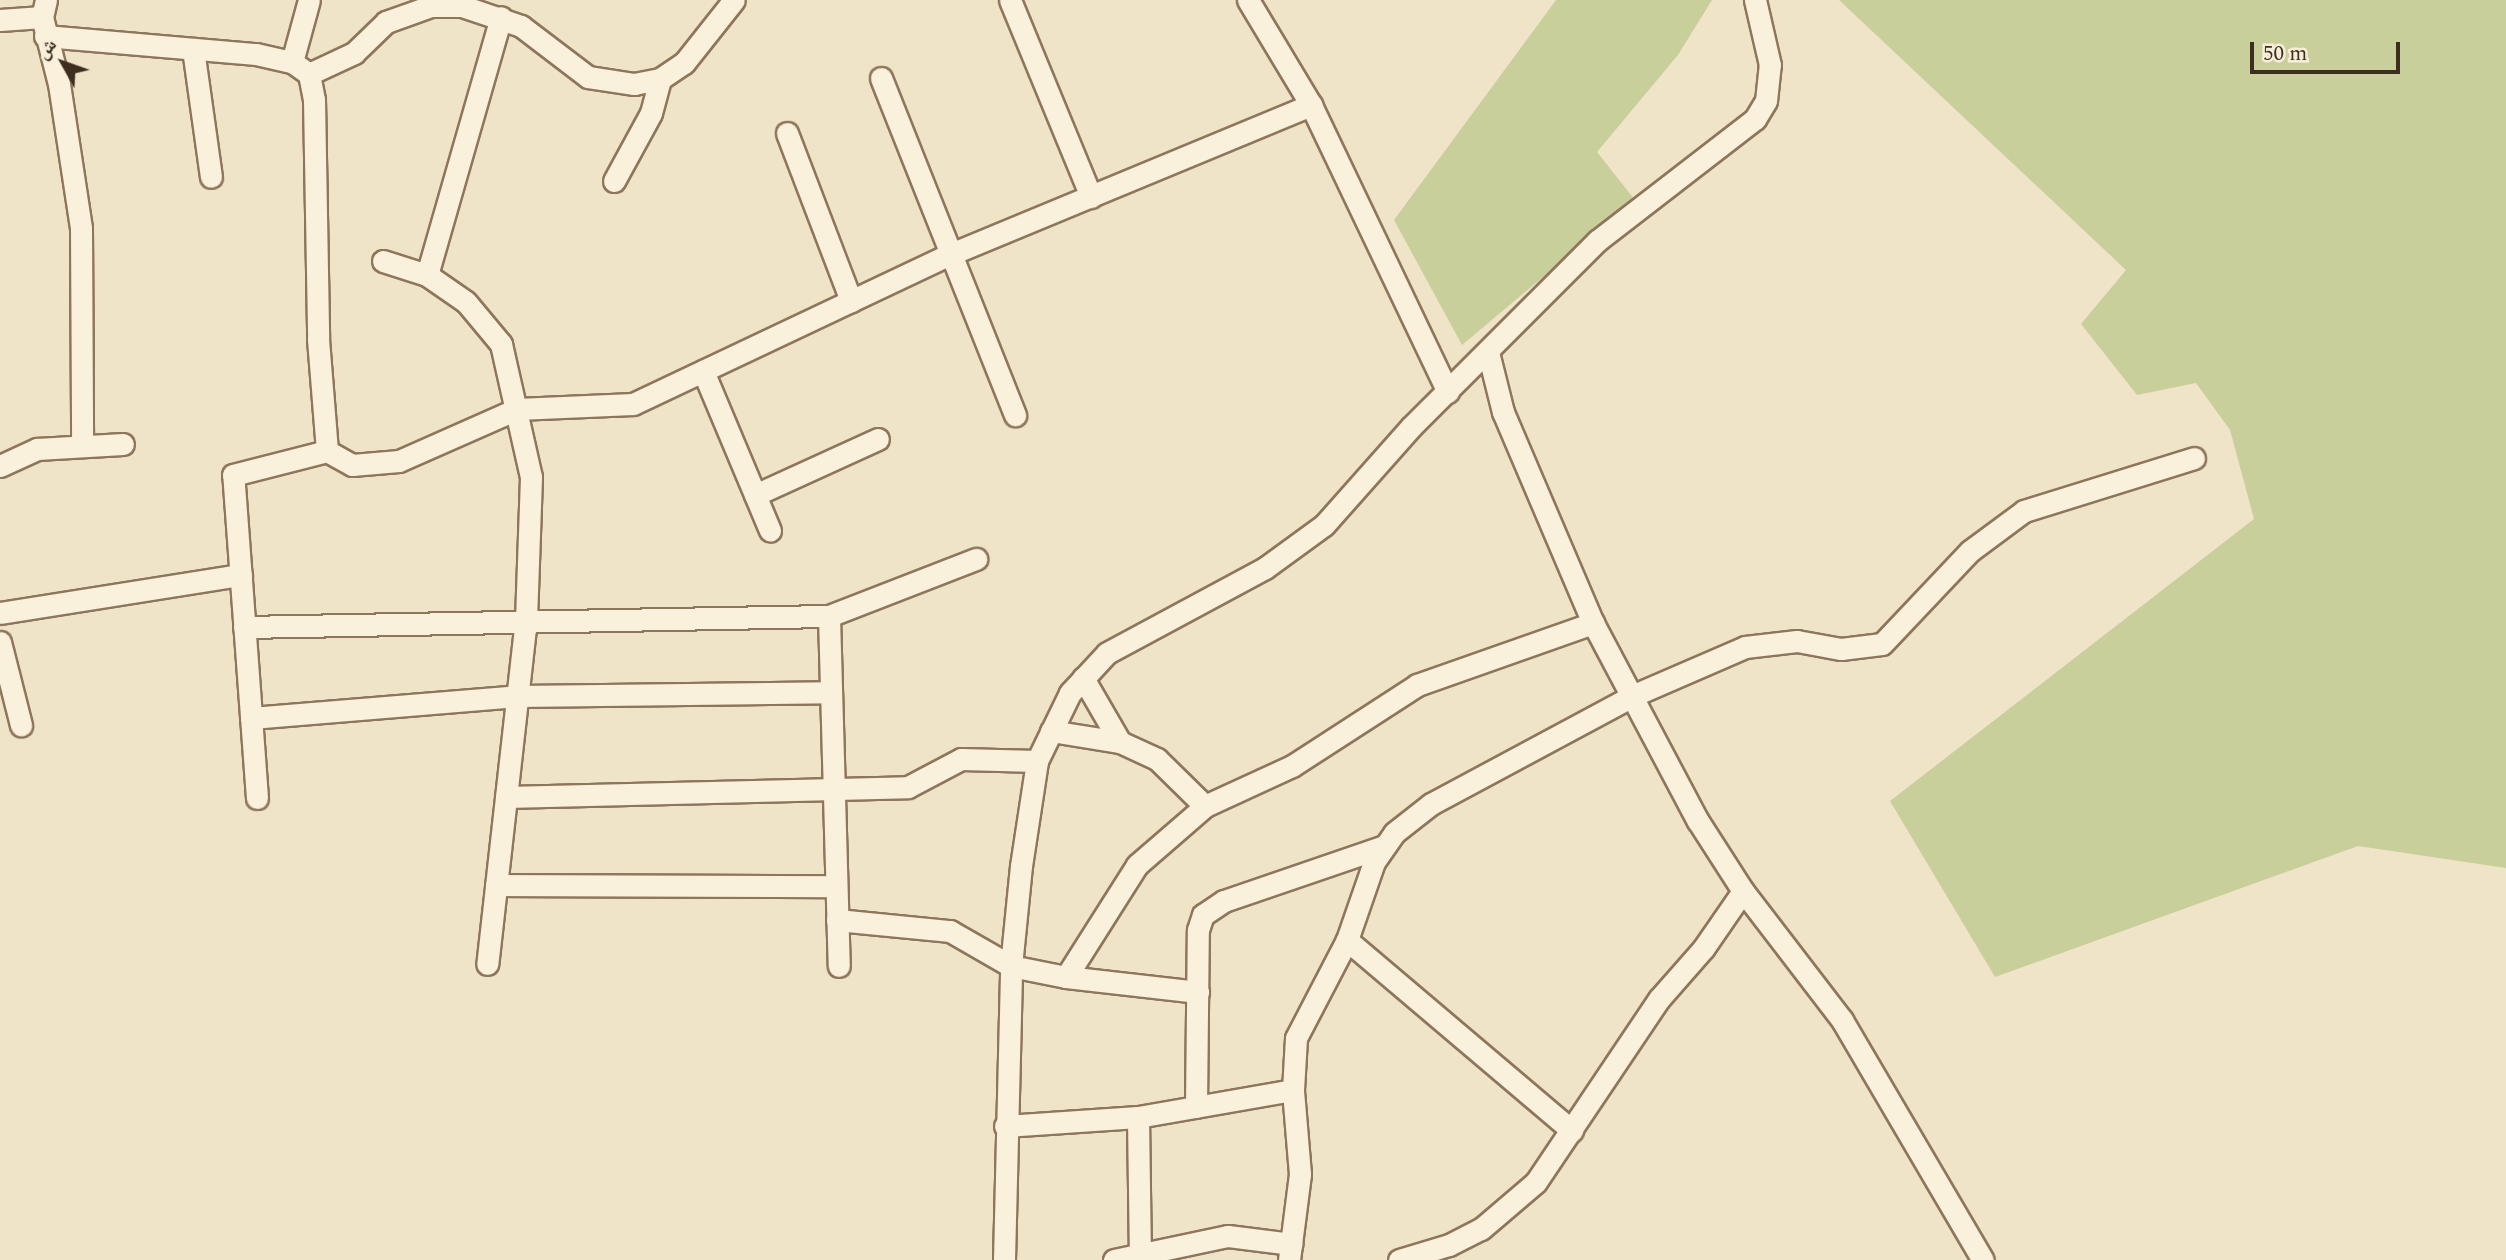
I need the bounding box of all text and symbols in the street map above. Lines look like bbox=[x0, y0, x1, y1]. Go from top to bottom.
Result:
north arrow bbox=[28, 28, 98, 98]
scale bar bbox=[2254, 28, 2404, 72]
text: ش bbox=[29, 32, 64, 66]
text: 50 m bbox=[2263, 38, 2307, 70]

